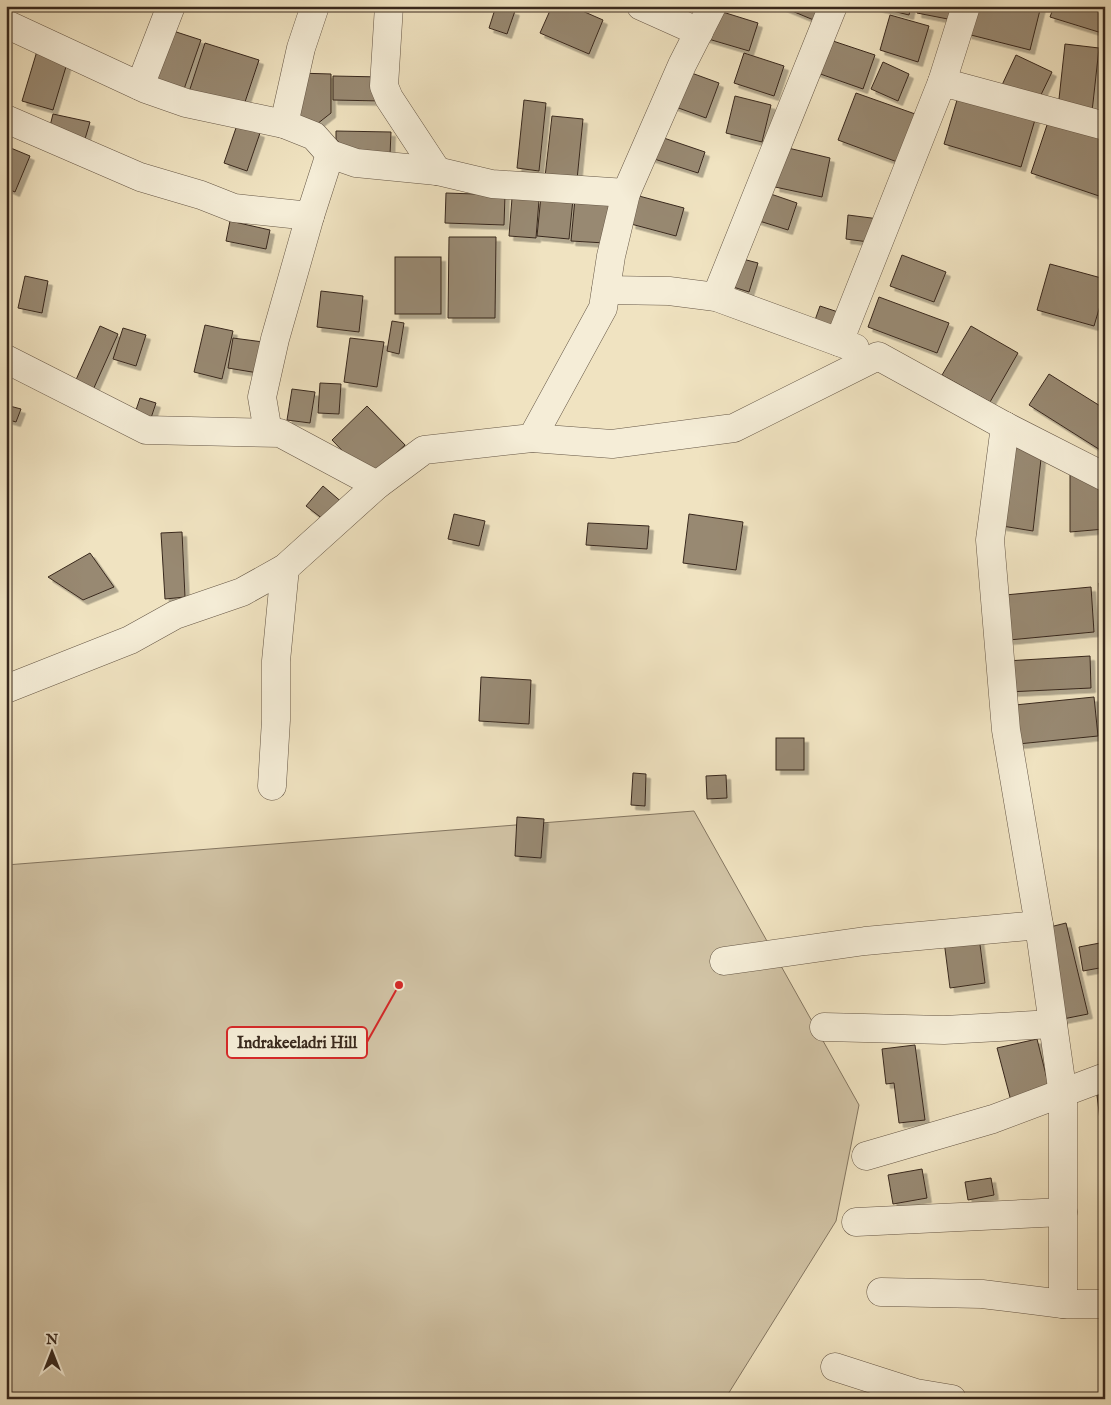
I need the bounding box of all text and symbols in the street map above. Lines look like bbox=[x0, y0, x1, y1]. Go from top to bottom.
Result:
callout: Indrakeeladri Hill bbox=[227, 1027, 367, 1058]
text: Indrakeeladri Hill bbox=[237, 1034, 358, 1054]
north arrow bbox=[28, 1328, 78, 1378]
text: N bbox=[45, 1331, 58, 1349]

